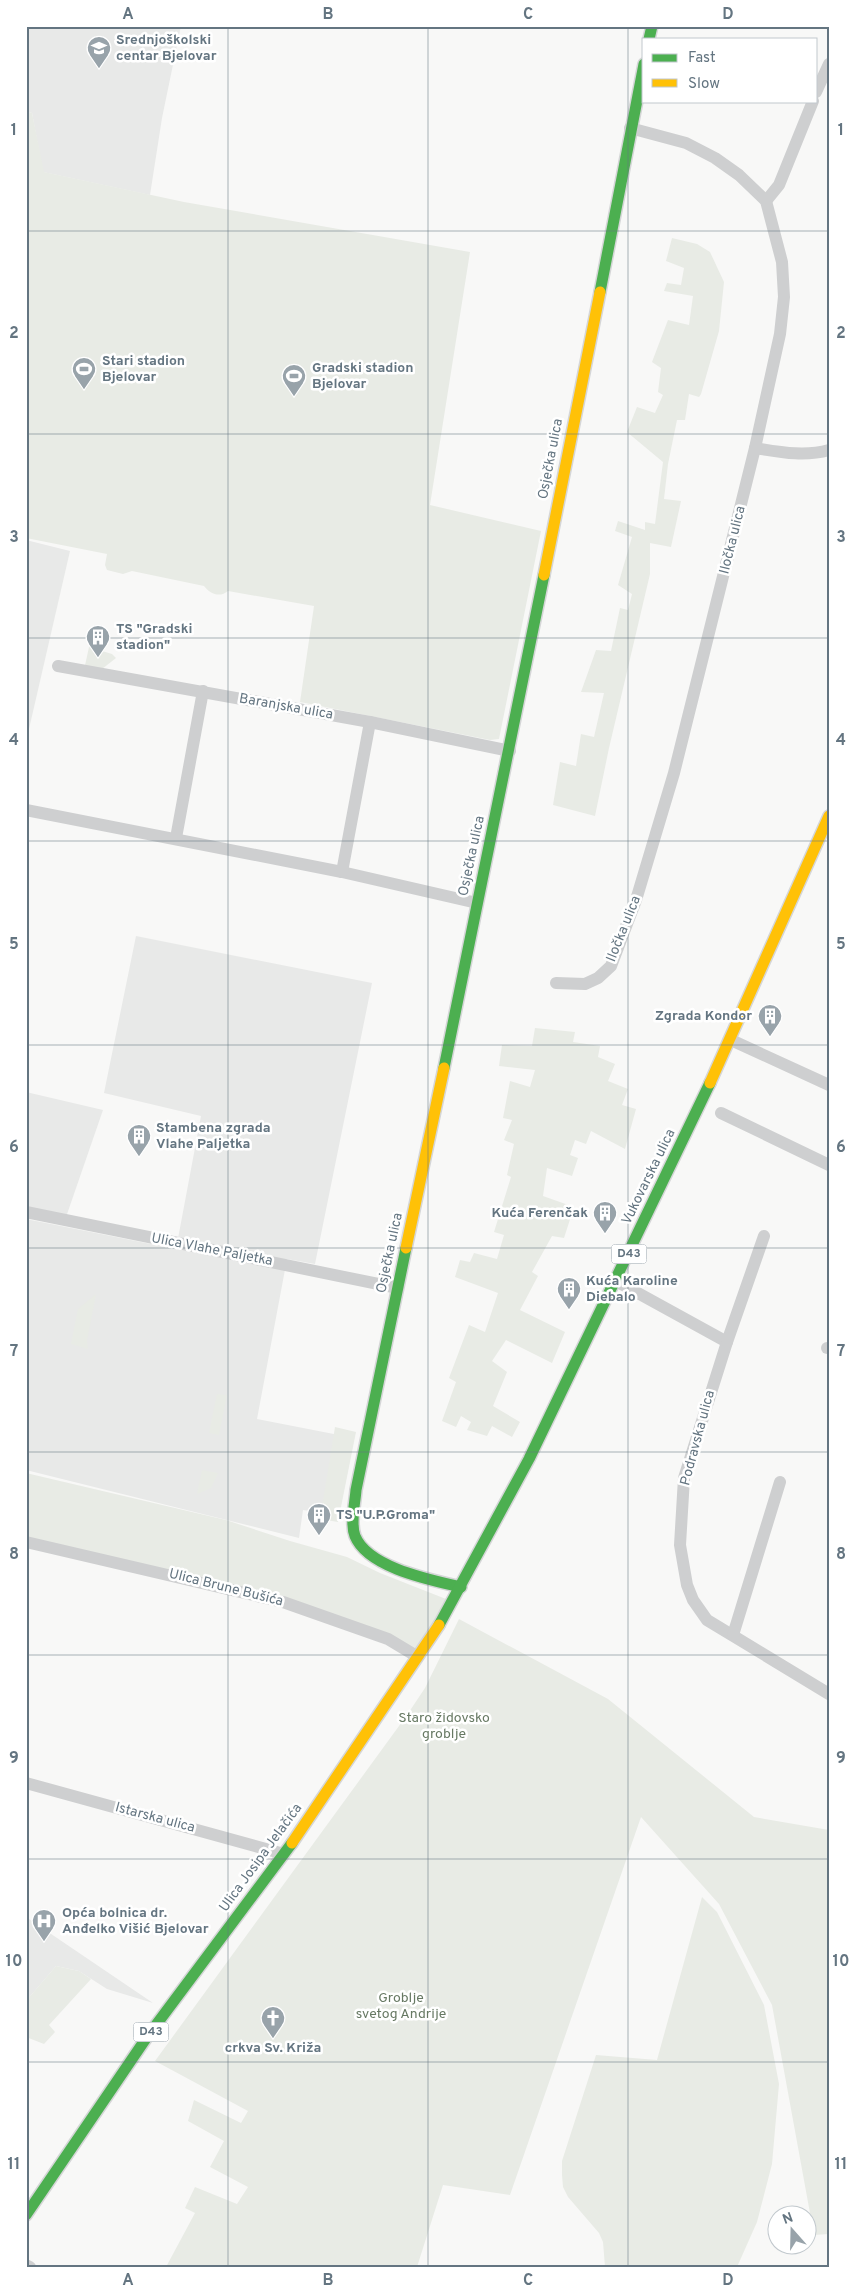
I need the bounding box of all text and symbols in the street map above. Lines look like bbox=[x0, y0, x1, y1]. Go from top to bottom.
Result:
text: A bbox=[122, 5, 134, 25]
text: B bbox=[322, 5, 334, 25]
text: C bbox=[523, 5, 533, 25]
text: D bbox=[722, 5, 734, 25]
place label: Srednjoškolski centar Bjelovar bbox=[116, 32, 217, 65]
school or university icon: Srednjoškolski centar Bjelovar bbox=[86, 35, 112, 69]
legend bbox=[642, 38, 818, 102]
text: Fast bbox=[688, 49, 716, 68]
text: Slow bbox=[688, 75, 720, 94]
text: 1 bbox=[11, 121, 17, 141]
text: 1 bbox=[838, 121, 844, 141]
text: 2 bbox=[9, 324, 19, 344]
text: 2 bbox=[836, 324, 846, 344]
place label: Stari stadion Bjelovar bbox=[102, 353, 185, 386]
sports icon: Stari stadion Bjelovar bbox=[71, 356, 97, 390]
place label: Gradski stadion Bjelovar bbox=[312, 360, 413, 393]
sports icon: Gradski stadion Bjelovar bbox=[281, 363, 307, 397]
street label: Osječka ulica bbox=[535, 417, 567, 501]
street label: Iločka ulica bbox=[716, 504, 750, 576]
text: 3 bbox=[9, 528, 19, 548]
text: 3 bbox=[836, 528, 846, 548]
place label: TS "Gradski stadion" bbox=[116, 621, 192, 654]
building icon: TS "Gradski stadion" bbox=[85, 624, 111, 658]
street label: Baranjska ulica bbox=[238, 690, 334, 724]
text: 4 bbox=[9, 731, 19, 751]
text: 4 bbox=[836, 731, 846, 751]
street label: Osječka ulica bbox=[455, 814, 489, 898]
street label: Iločka ulica bbox=[603, 893, 645, 965]
text: 5 bbox=[9, 935, 19, 955]
text: 5 bbox=[836, 935, 846, 955]
building icon: Zgrada Kondor bbox=[757, 1003, 783, 1037]
place label: Zgrada Kondor bbox=[655, 1008, 752, 1025]
place label: Stambena zgrada Vlahe Paljetka bbox=[156, 1120, 271, 1153]
building icon: Stambena zgrada Vlahe Paljetka bbox=[126, 1123, 152, 1157]
street label: Vukovarska ulica bbox=[619, 1126, 679, 1228]
text: 6 bbox=[9, 1138, 19, 1158]
text: 6 bbox=[836, 1138, 846, 1158]
building icon: Kuća Ferenčak bbox=[592, 1200, 618, 1234]
place label: Kuća Ferenčak bbox=[491, 1205, 588, 1222]
street label: Osječka ulica bbox=[373, 1211, 407, 1295]
street label: Ulica Vlahe Paljetka bbox=[150, 1230, 274, 1270]
road number: D43 bbox=[612, 1244, 646, 1264]
place label: Kuća Karoline Diebalo bbox=[586, 1273, 678, 1306]
building icon: Kuća Karoline Diebalo bbox=[556, 1276, 582, 1310]
text: 7 bbox=[10, 1342, 18, 1362]
text: 7 bbox=[837, 1342, 845, 1362]
street label: Podravska ulica bbox=[677, 1389, 719, 1487]
building icon: TS "U.P.Groma" bbox=[306, 1502, 332, 1536]
place label: TS "U.P.Groma" bbox=[336, 1507, 435, 1524]
text: 8 bbox=[9, 1545, 19, 1565]
text: 8 bbox=[836, 1545, 846, 1565]
street label: Ulica Brune Bušića bbox=[167, 1566, 285, 1610]
park label: Staro židovsko groblje bbox=[398, 1710, 490, 1743]
text: 9 bbox=[9, 1749, 19, 1769]
text: 9 bbox=[836, 1749, 846, 1769]
street label: Istarska ulica bbox=[113, 1799, 197, 1837]
street label: Ulica Josipa Jelačića bbox=[216, 1800, 306, 1916]
place label: Opća bolnica dr. Anđelko Višić Bjelovar bbox=[62, 1905, 209, 1938]
hospital icon: Opća bolnica dr. Anđelko Višić Bjelovar bbox=[31, 1908, 57, 1942]
text: 10 bbox=[6, 1952, 22, 1972]
text: 10 bbox=[833, 1952, 849, 1972]
park label: Groblje svetog Andrije bbox=[356, 1990, 446, 2023]
church icon: crkva Sv. Križa bbox=[260, 2005, 286, 2039]
road number: D43 bbox=[134, 2022, 168, 2041]
place label: crkva Sv. Križa bbox=[225, 2040, 321, 2057]
text: 11 bbox=[8, 2155, 20, 2175]
text: 11 bbox=[835, 2155, 847, 2175]
north arrow bbox=[768, 2206, 818, 2256]
text: N bbox=[780, 2209, 796, 2229]
text: A bbox=[122, 2271, 134, 2291]
text: B bbox=[322, 2271, 334, 2291]
text: C bbox=[523, 2271, 533, 2291]
text: D bbox=[722, 2271, 734, 2291]

